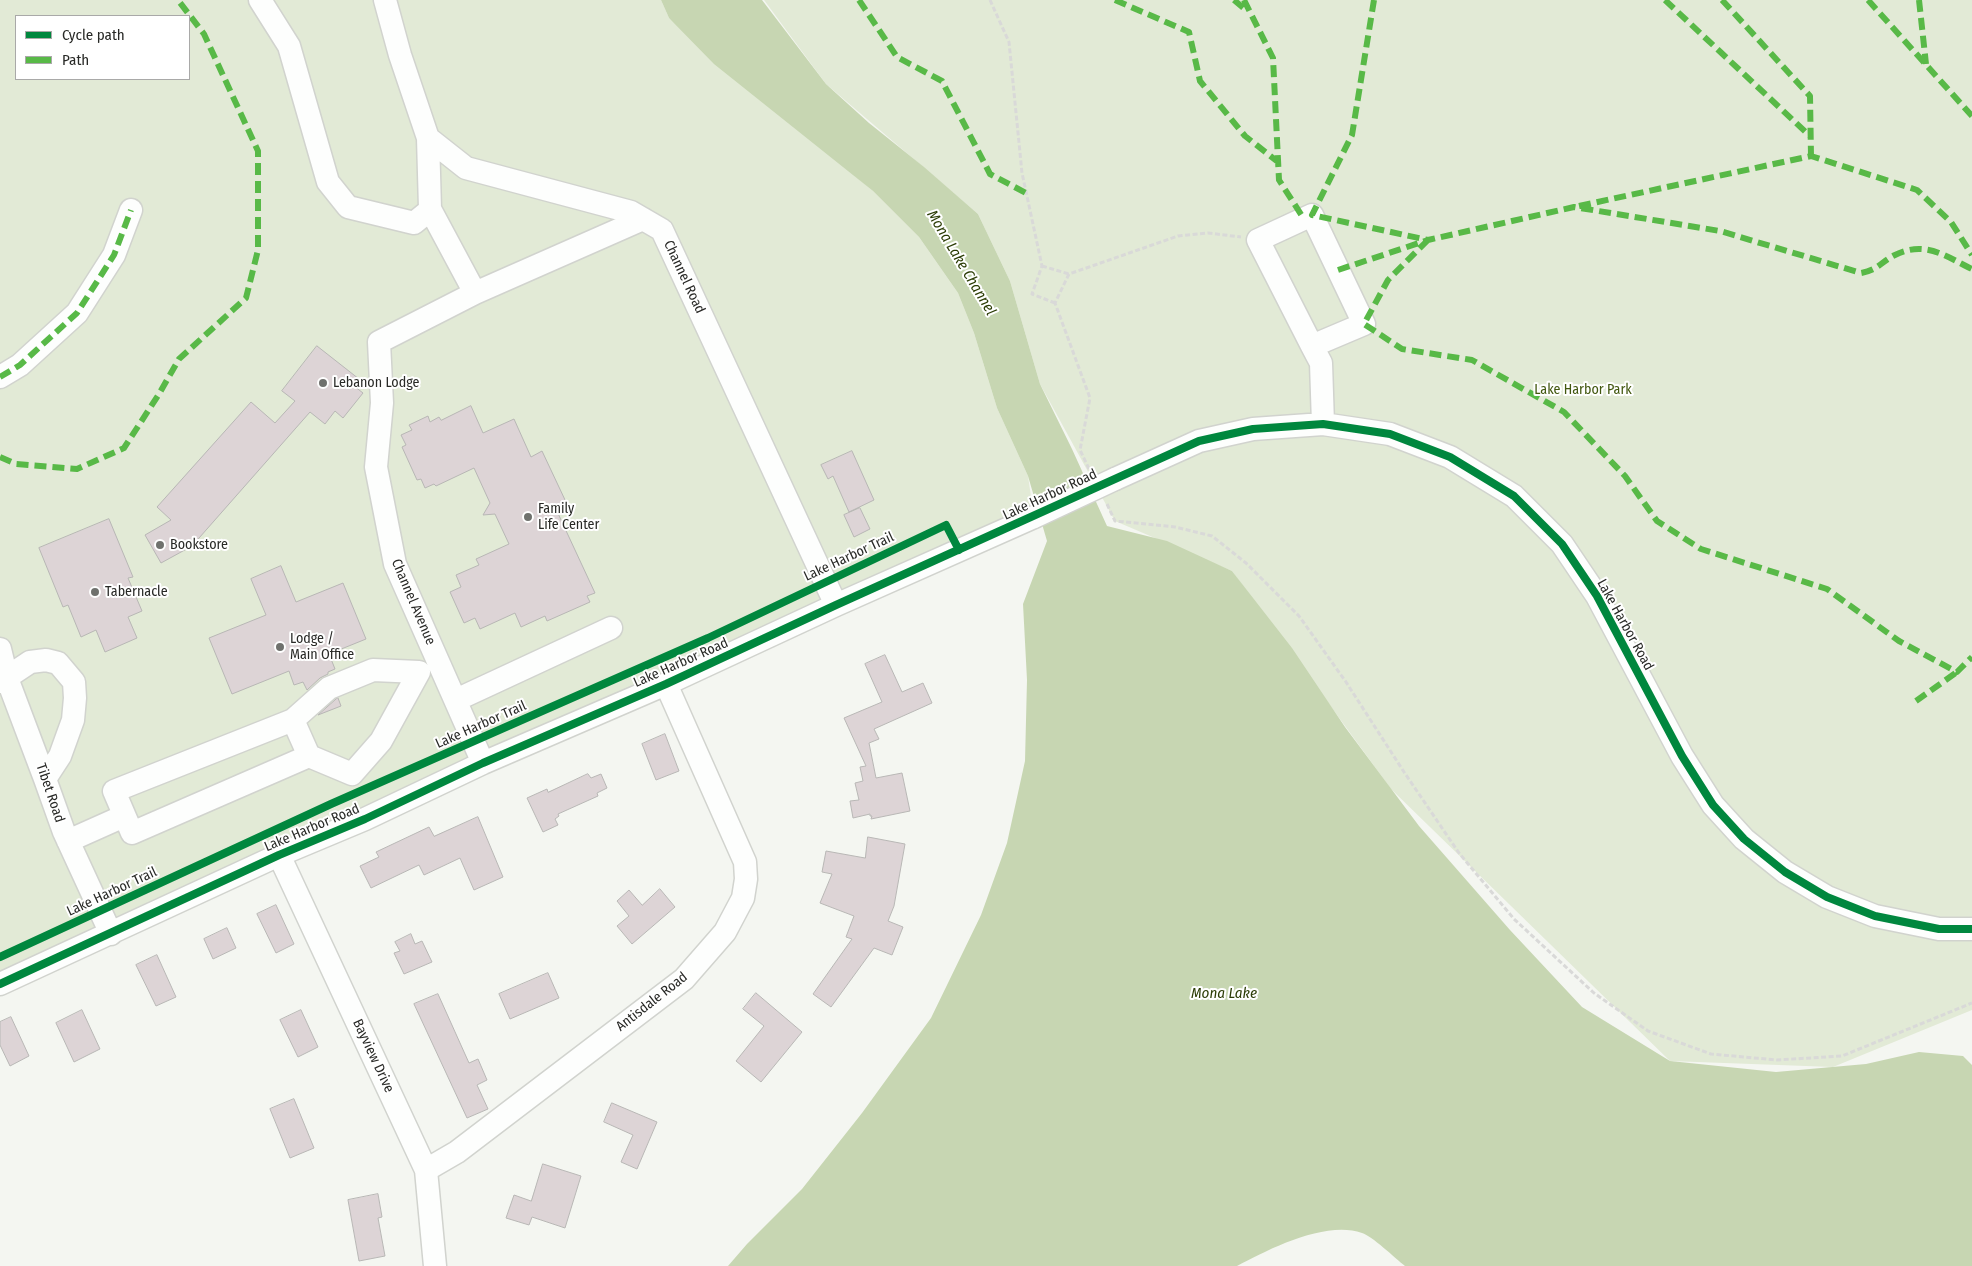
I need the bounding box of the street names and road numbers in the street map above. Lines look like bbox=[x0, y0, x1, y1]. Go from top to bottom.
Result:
street label: Channel Road bbox=[660, 238, 708, 316]
street label: Lake Harbor Road bbox=[1000, 466, 1100, 524]
street label: Lake Harbor Trail bbox=[801, 529, 897, 585]
street label: Channel Avenue bbox=[387, 556, 439, 648]
street label: Lake Harbor Road bbox=[1593, 576, 1657, 674]
street label: Lake Harbor Road bbox=[631, 635, 731, 691]
street label: Lake Harbor Trail bbox=[433, 698, 529, 752]
street label: Tibet Road bbox=[32, 761, 68, 825]
street label: Lake Harbor Road bbox=[262, 800, 362, 856]
street label: Lake Harbor Trail bbox=[64, 864, 160, 920]
street label: Antisdale Road bbox=[613, 969, 691, 1035]
street label: Bayview Drive bbox=[349, 1017, 397, 1095]

